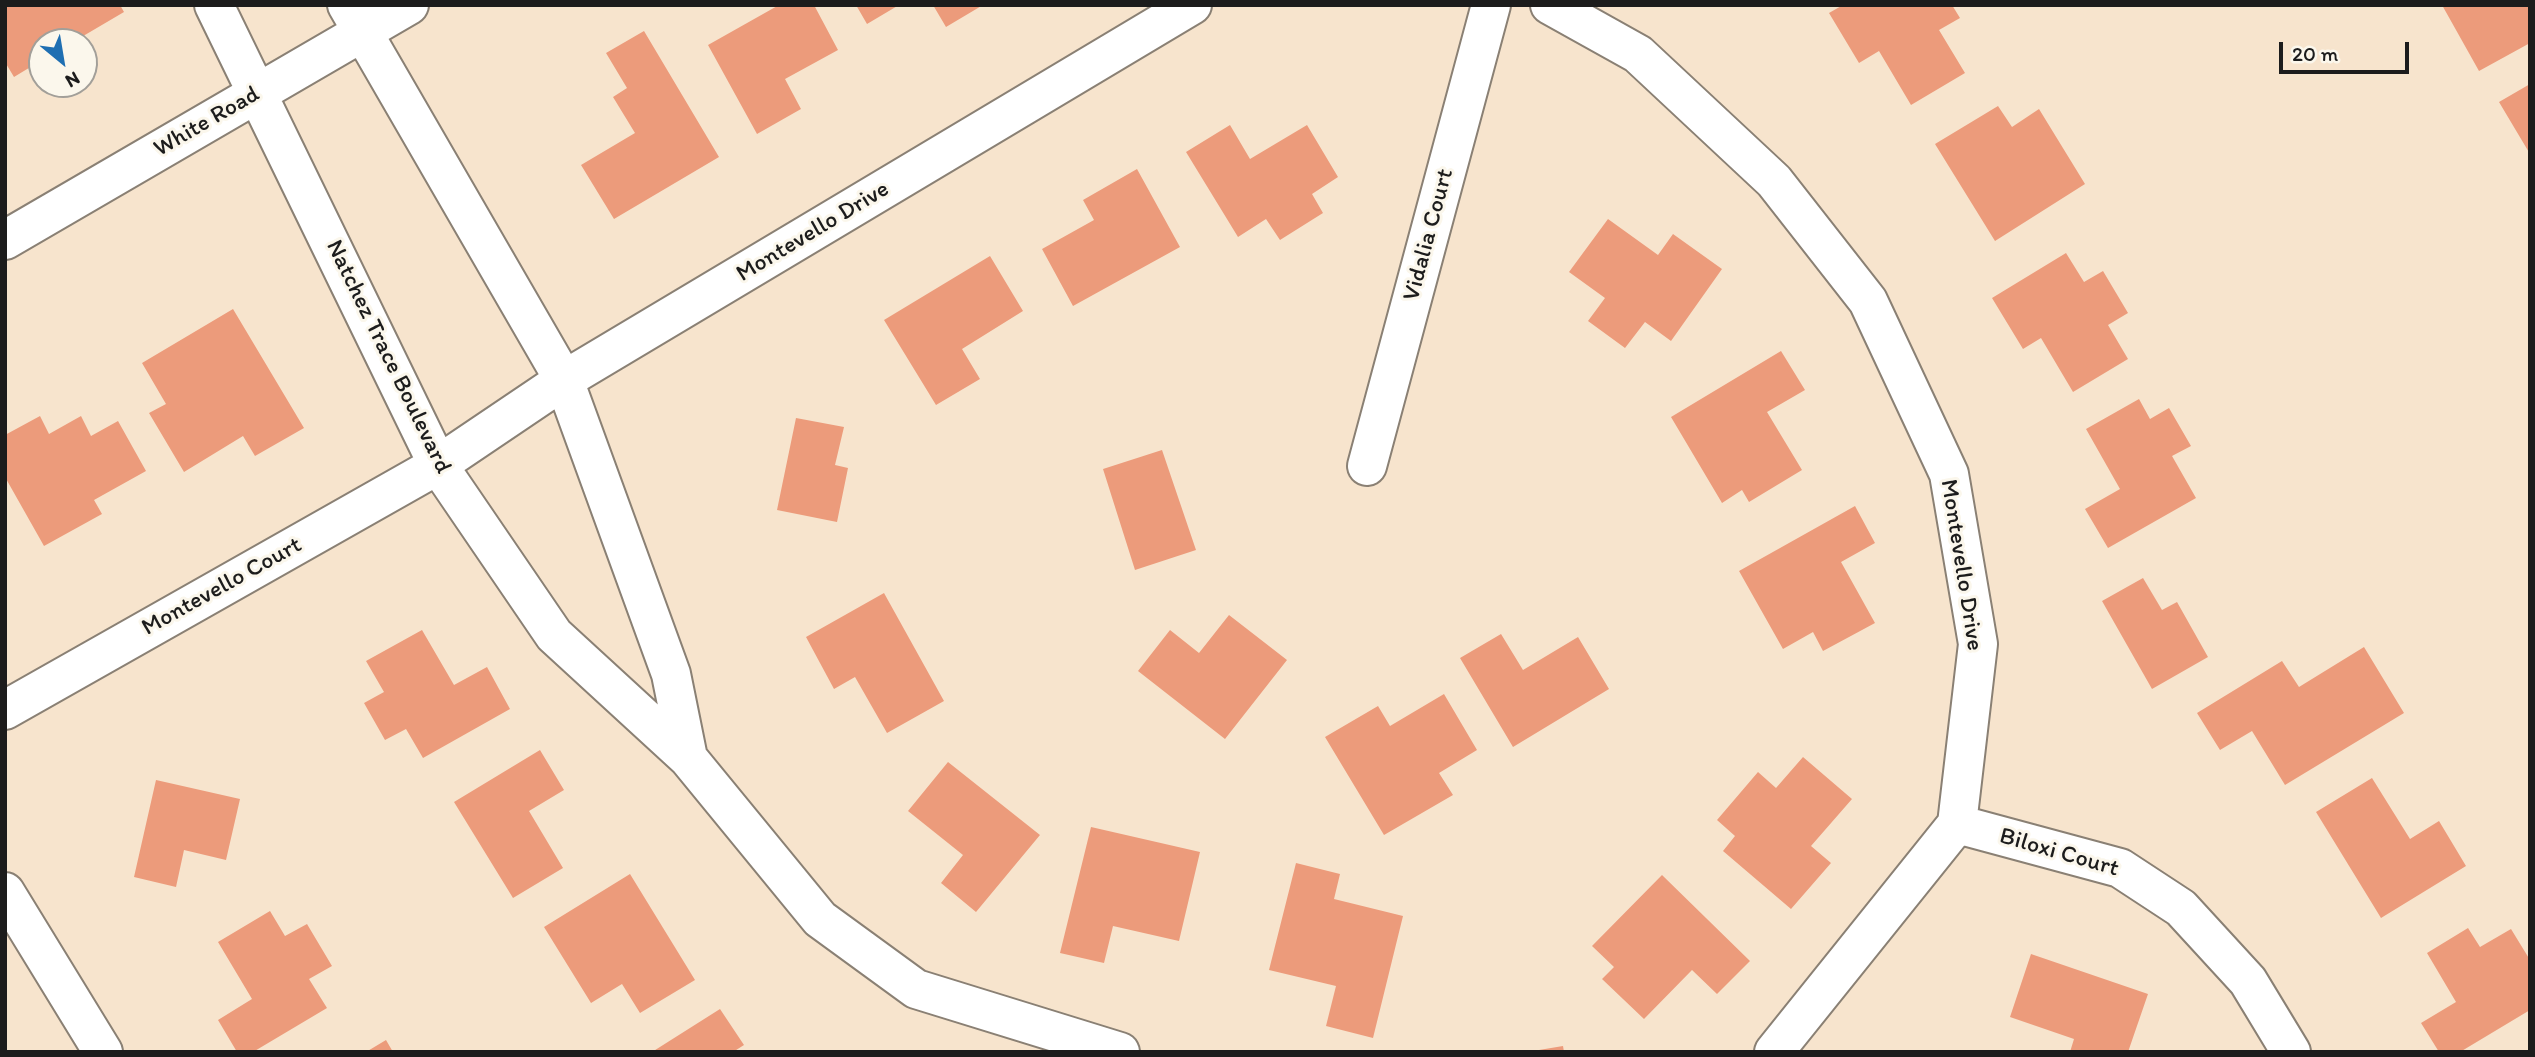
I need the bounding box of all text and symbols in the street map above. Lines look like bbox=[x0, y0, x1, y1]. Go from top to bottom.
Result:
north arrow bbox=[28, 28, 98, 98]
scale bar bbox=[2283, 28, 2412, 72]
text: 20 m bbox=[2292, 41, 2338, 66]
text: N bbox=[61, 67, 84, 93]
street label: White Road bbox=[149, 80, 265, 164]
street label: Vidalia Court bbox=[1398, 166, 1460, 304]
street label: Montevello Drive bbox=[731, 175, 895, 289]
street label: Natchez Trace Boulevard bbox=[319, 235, 457, 479]
street label: Montevello Drive bbox=[1933, 477, 1989, 653]
street label: Montevello Court bbox=[137, 531, 307, 643]
street label: Biloxi Court bbox=[1996, 822, 2122, 884]

